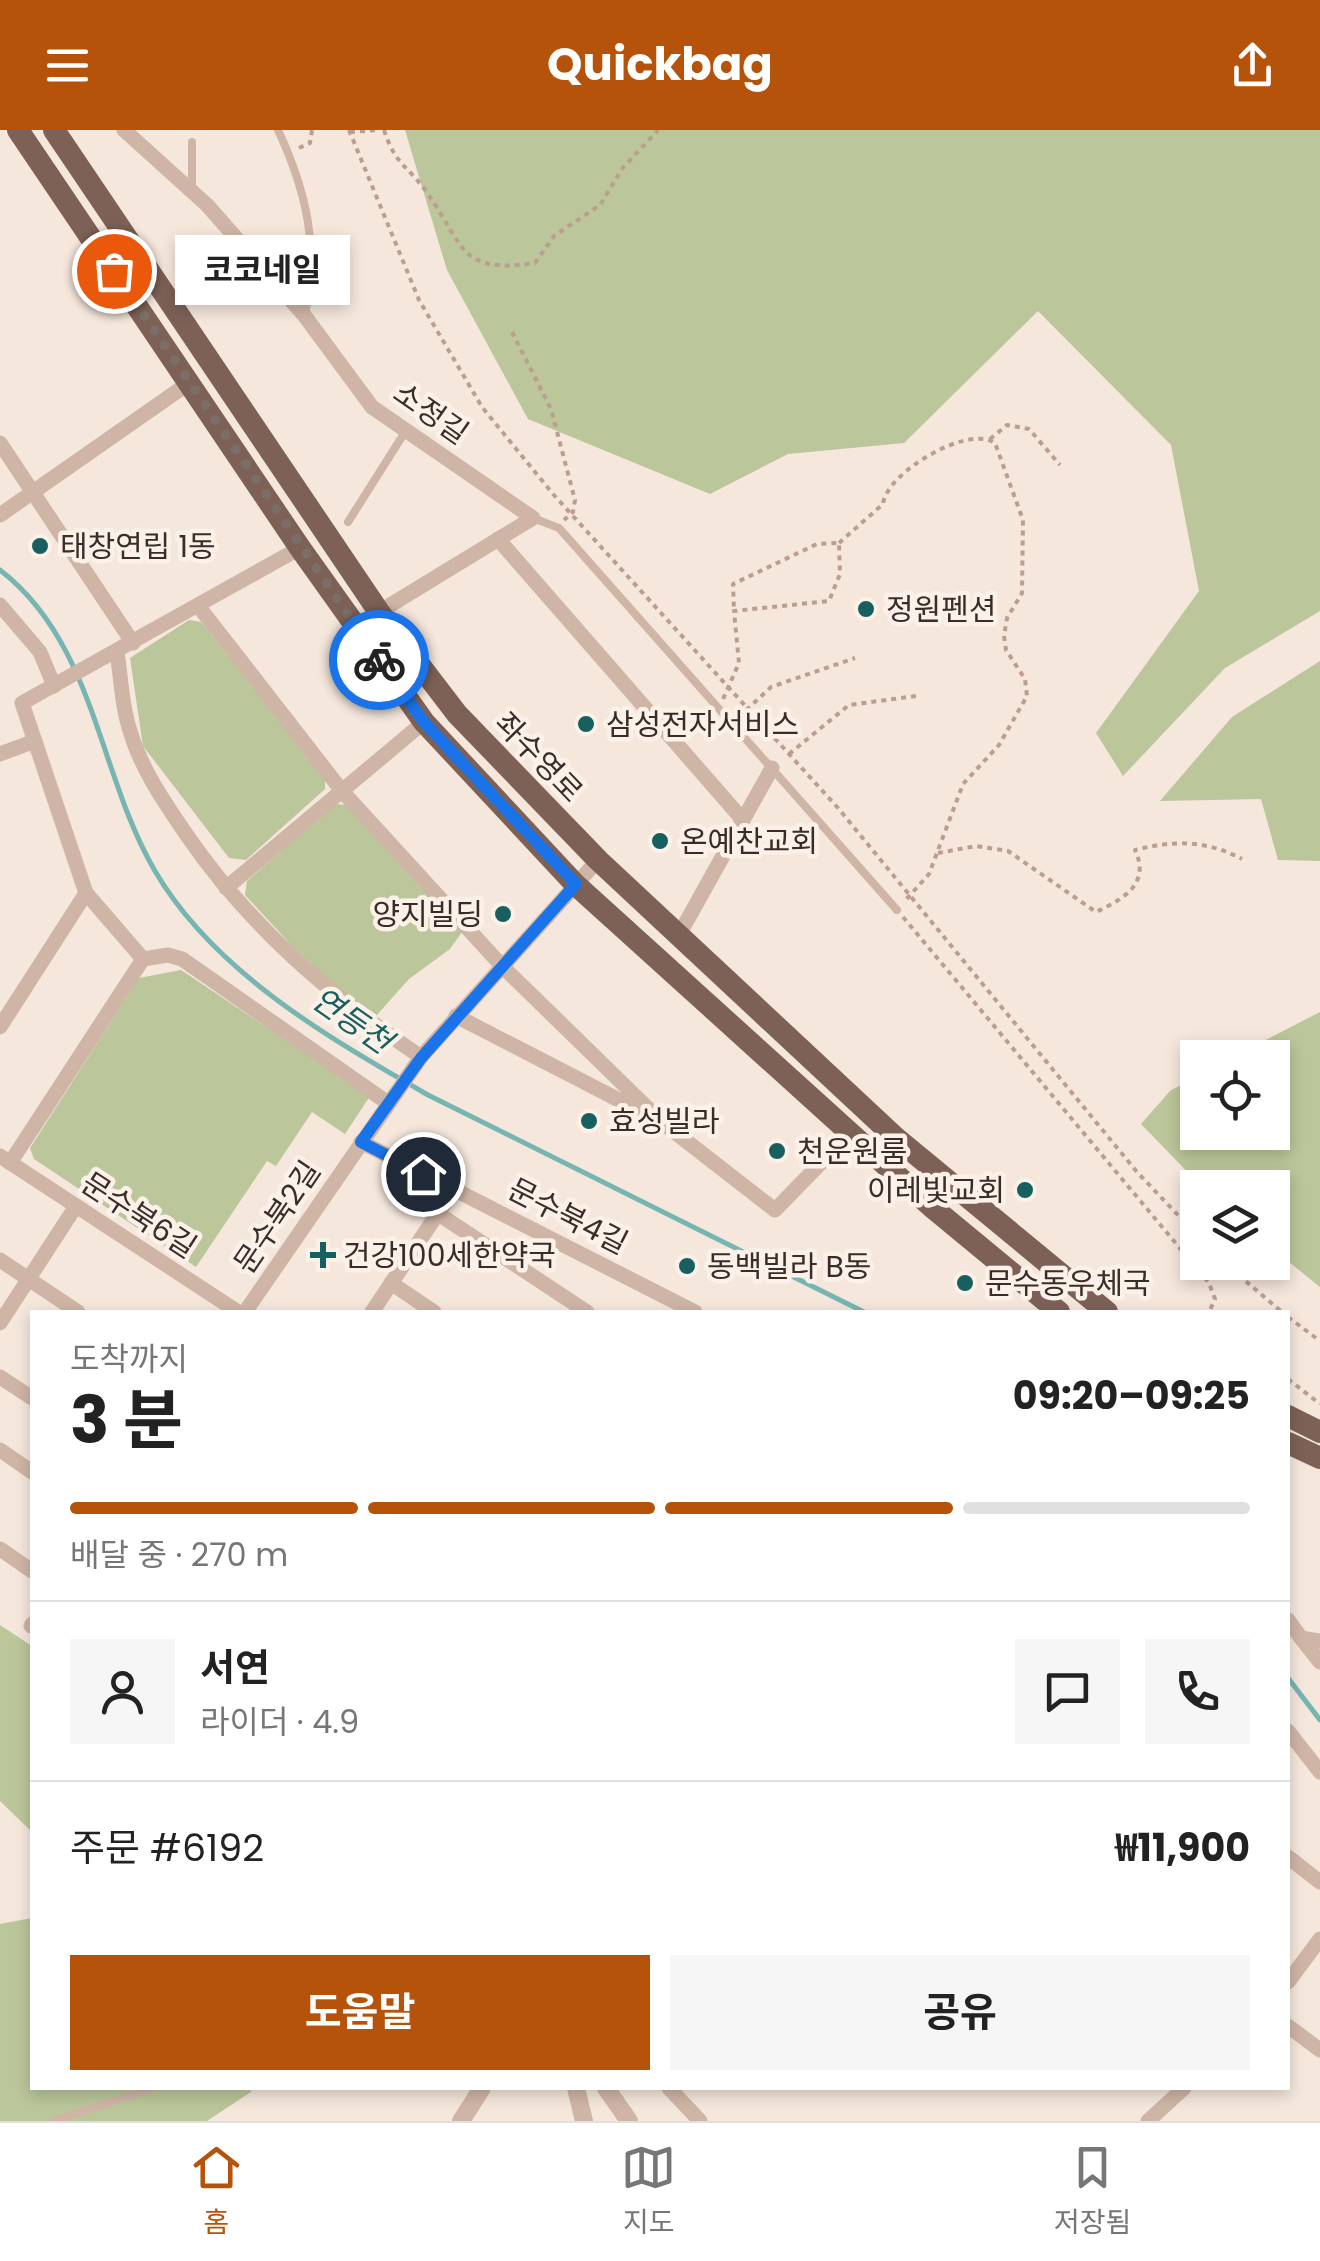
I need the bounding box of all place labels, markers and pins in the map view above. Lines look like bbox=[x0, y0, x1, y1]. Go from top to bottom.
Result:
pin bbox=[72, 229, 157, 314]
callout: 코코네일 bbox=[174, 236, 349, 306]
place label: 태창연립 1동 bbox=[60, 525, 216, 568]
marker: 태창연립 1동 bbox=[29, 535, 51, 557]
place label: 정원펜션 bbox=[886, 588, 996, 631]
marker: 정원펜션 bbox=[855, 598, 877, 620]
place label: 삼성전자서비스 bbox=[606, 703, 799, 746]
marker: 삼성전자서비스 bbox=[575, 713, 597, 735]
place label: 온예찬교회 bbox=[680, 820, 818, 863]
marker: 온예찬교회 bbox=[649, 830, 671, 852]
place label: 양지빌딩 bbox=[373, 893, 483, 936]
marker: 양지빌딩 bbox=[492, 903, 514, 925]
place label: 효성빌라 bbox=[609, 1100, 720, 1143]
marker: 효성빌라 bbox=[578, 1110, 600, 1132]
place label: 천운원룸 bbox=[797, 1130, 907, 1173]
pin bbox=[381, 1132, 466, 1217]
marker: 천운원룸 bbox=[766, 1140, 788, 1162]
place label: 이레빛교회 bbox=[867, 1169, 1005, 1212]
marker: 이레빛교회 bbox=[1014, 1179, 1036, 1201]
place label: 건강100세한약국 bbox=[343, 1234, 556, 1277]
marker: 건강100세한약국 bbox=[312, 1244, 334, 1266]
place label: 동백빌라 B동 bbox=[707, 1245, 871, 1288]
marker: 동백빌라 B동 bbox=[676, 1255, 698, 1277]
place label: 문수동우체국 bbox=[985, 1262, 1151, 1305]
marker: 문수동우체국 bbox=[954, 1272, 976, 1294]

